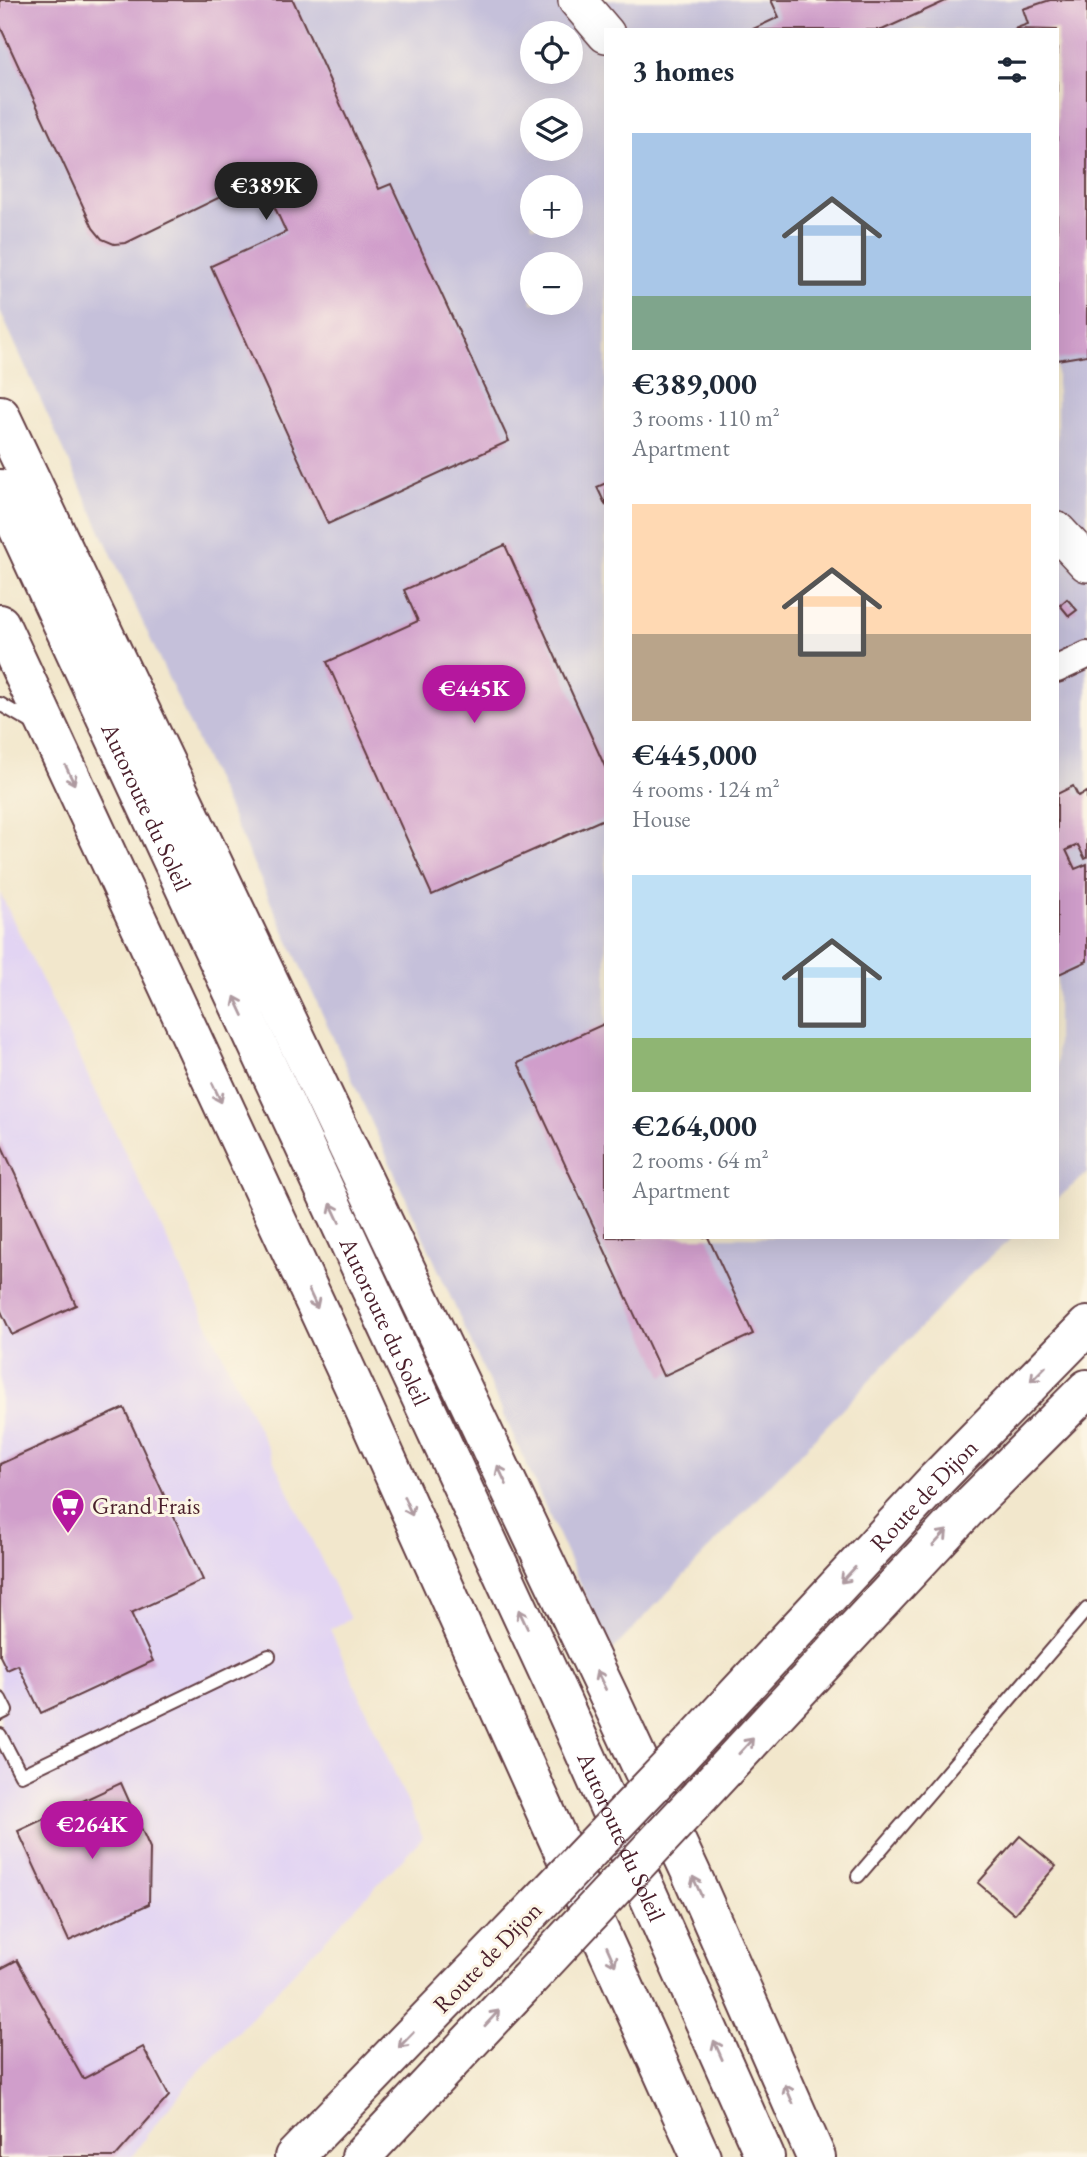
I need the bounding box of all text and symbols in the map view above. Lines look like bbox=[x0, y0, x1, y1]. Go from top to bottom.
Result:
map controls bbox=[520, 21, 583, 315]
button: locate bbox=[520, 21, 583, 84]
text: 3 homes bbox=[632, 51, 734, 90]
icon: filters bbox=[993, 51, 1031, 89]
button: layers bbox=[520, 98, 583, 161]
pin: €389K bbox=[217, 162, 315, 222]
text: €389K bbox=[230, 170, 302, 200]
button: + bbox=[520, 175, 583, 238]
icon: home bbox=[769, 178, 895, 304]
button: − bbox=[520, 252, 583, 315]
text: €389,000 bbox=[632, 364, 757, 403]
text: 3 rooms · 110 m² bbox=[632, 403, 780, 433]
text: Apartment bbox=[632, 433, 730, 463]
icon: home bbox=[769, 549, 895, 675]
pin: €445K bbox=[425, 666, 523, 725]
text: €445K bbox=[438, 673, 510, 703]
street label: Autoroute du Soleil bbox=[94, 717, 200, 896]
text: €445,000 bbox=[632, 735, 757, 774]
one-way arrow bbox=[64, 764, 77, 785]
text: 4 rooms · 124 m² bbox=[632, 774, 780, 804]
text: House bbox=[632, 804, 691, 834]
icon: home bbox=[769, 920, 895, 1046]
one-way arrow bbox=[232, 996, 246, 1017]
one-way arrow bbox=[212, 1082, 225, 1103]
text: €264,000 bbox=[632, 1106, 757, 1145]
text: 2 rooms · 64 m² bbox=[632, 1145, 769, 1175]
text: Apartment bbox=[632, 1175, 730, 1205]
one-way arrow bbox=[328, 1202, 341, 1224]
street label: Autoroute du Soleil bbox=[333, 1231, 438, 1410]
one-way arrow bbox=[307, 1288, 320, 1309]
one-way arrow bbox=[1030, 1365, 1047, 1382]
street label: Route de Dijon bbox=[863, 1431, 984, 1558]
one-way arrow bbox=[495, 1465, 508, 1486]
supermarket icon: Grand Frais bbox=[49, 1486, 87, 1535]
place label: Grand Frais bbox=[92, 1490, 200, 1521]
one-way arrow bbox=[402, 1495, 415, 1516]
one-way arrow bbox=[932, 1530, 949, 1547]
one-way arrow bbox=[840, 1566, 857, 1583]
one-way arrow bbox=[516, 1609, 529, 1630]
one-way arrow bbox=[594, 1670, 607, 1691]
one-way arrow bbox=[738, 1738, 755, 1755]
street label: Autoroute du Soleil bbox=[570, 1746, 673, 1926]
pin: €264K bbox=[43, 1801, 141, 1861]
text: €264K bbox=[56, 1809, 128, 1839]
one-way arrow bbox=[690, 1876, 703, 1898]
street label: Route de Dijon bbox=[426, 1894, 548, 2019]
one-way arrow bbox=[605, 1945, 618, 1967]
one-way arrow bbox=[483, 2010, 500, 2027]
one-way arrow bbox=[398, 2031, 415, 2048]
one-way arrow bbox=[711, 2039, 724, 2061]
one-way arrow bbox=[782, 2084, 795, 2106]

